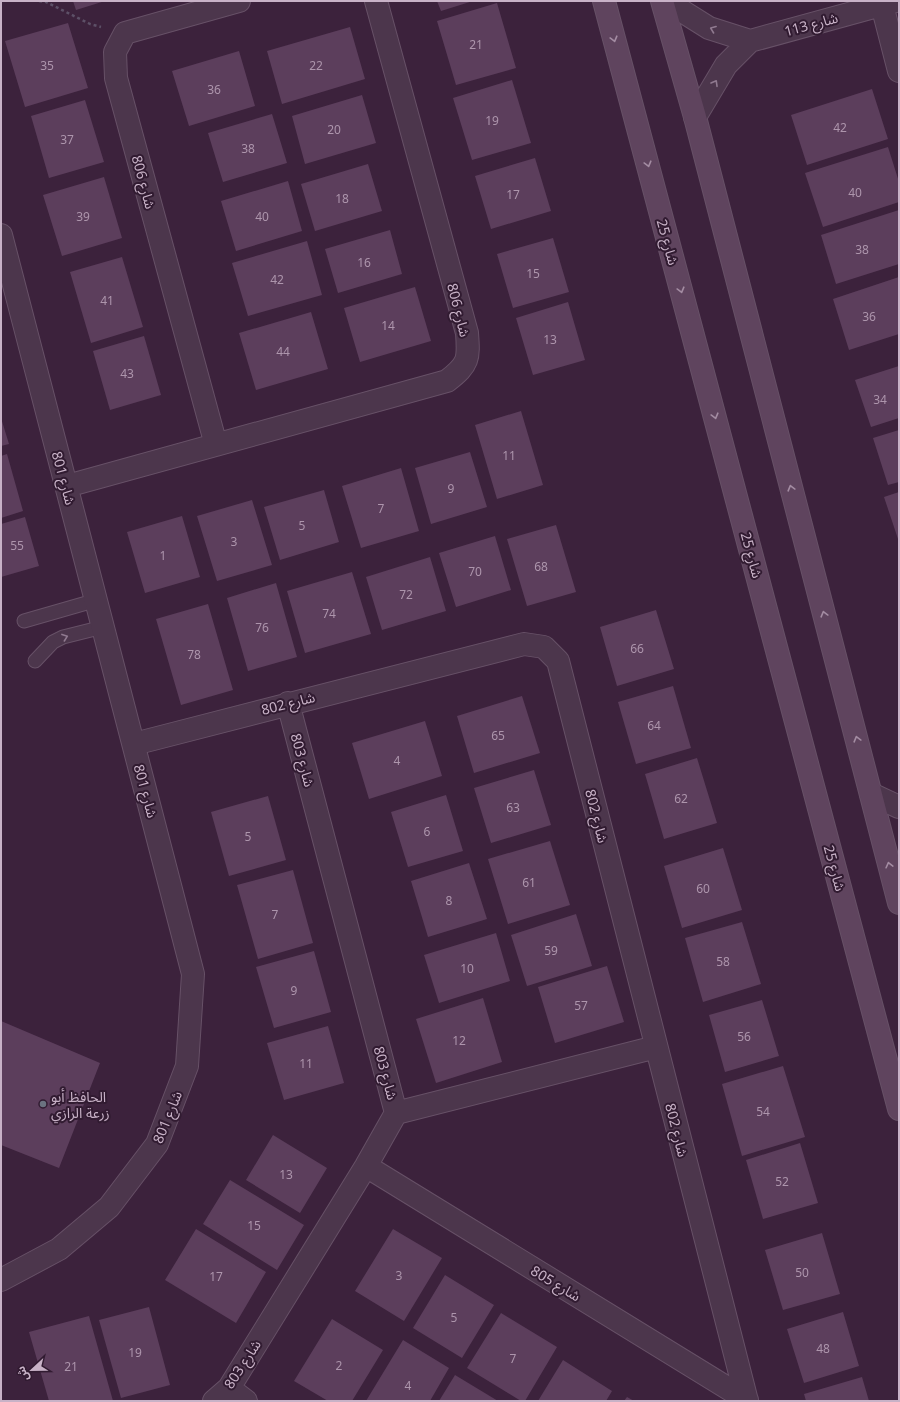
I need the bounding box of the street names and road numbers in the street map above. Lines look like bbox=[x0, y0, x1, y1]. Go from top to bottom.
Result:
street label: شارع 113 bbox=[782, 8, 841, 42]
street label: شارع 806 bbox=[126, 153, 160, 212]
street label: شارع 25 bbox=[651, 217, 683, 268]
street label: شارع 806 bbox=[441, 281, 475, 339]
street label: شارع 801 bbox=[46, 449, 80, 508]
street label: شارع 25 bbox=[735, 530, 767, 581]
street label: شارع 802 bbox=[259, 687, 317, 721]
street label: شارع 803 bbox=[285, 731, 319, 790]
street label: شارع 801 bbox=[128, 762, 162, 821]
street label: شارع 802 bbox=[579, 787, 613, 845]
street label: شارع 25 bbox=[818, 843, 850, 894]
street label: شارع 803 bbox=[368, 1044, 402, 1103]
street label: شارع 801 bbox=[148, 1088, 188, 1147]
street label: شارع 802 bbox=[659, 1101, 693, 1159]
street label: شارع 805 bbox=[527, 1261, 584, 1307]
street label: شارع 803 bbox=[219, 1336, 267, 1393]

